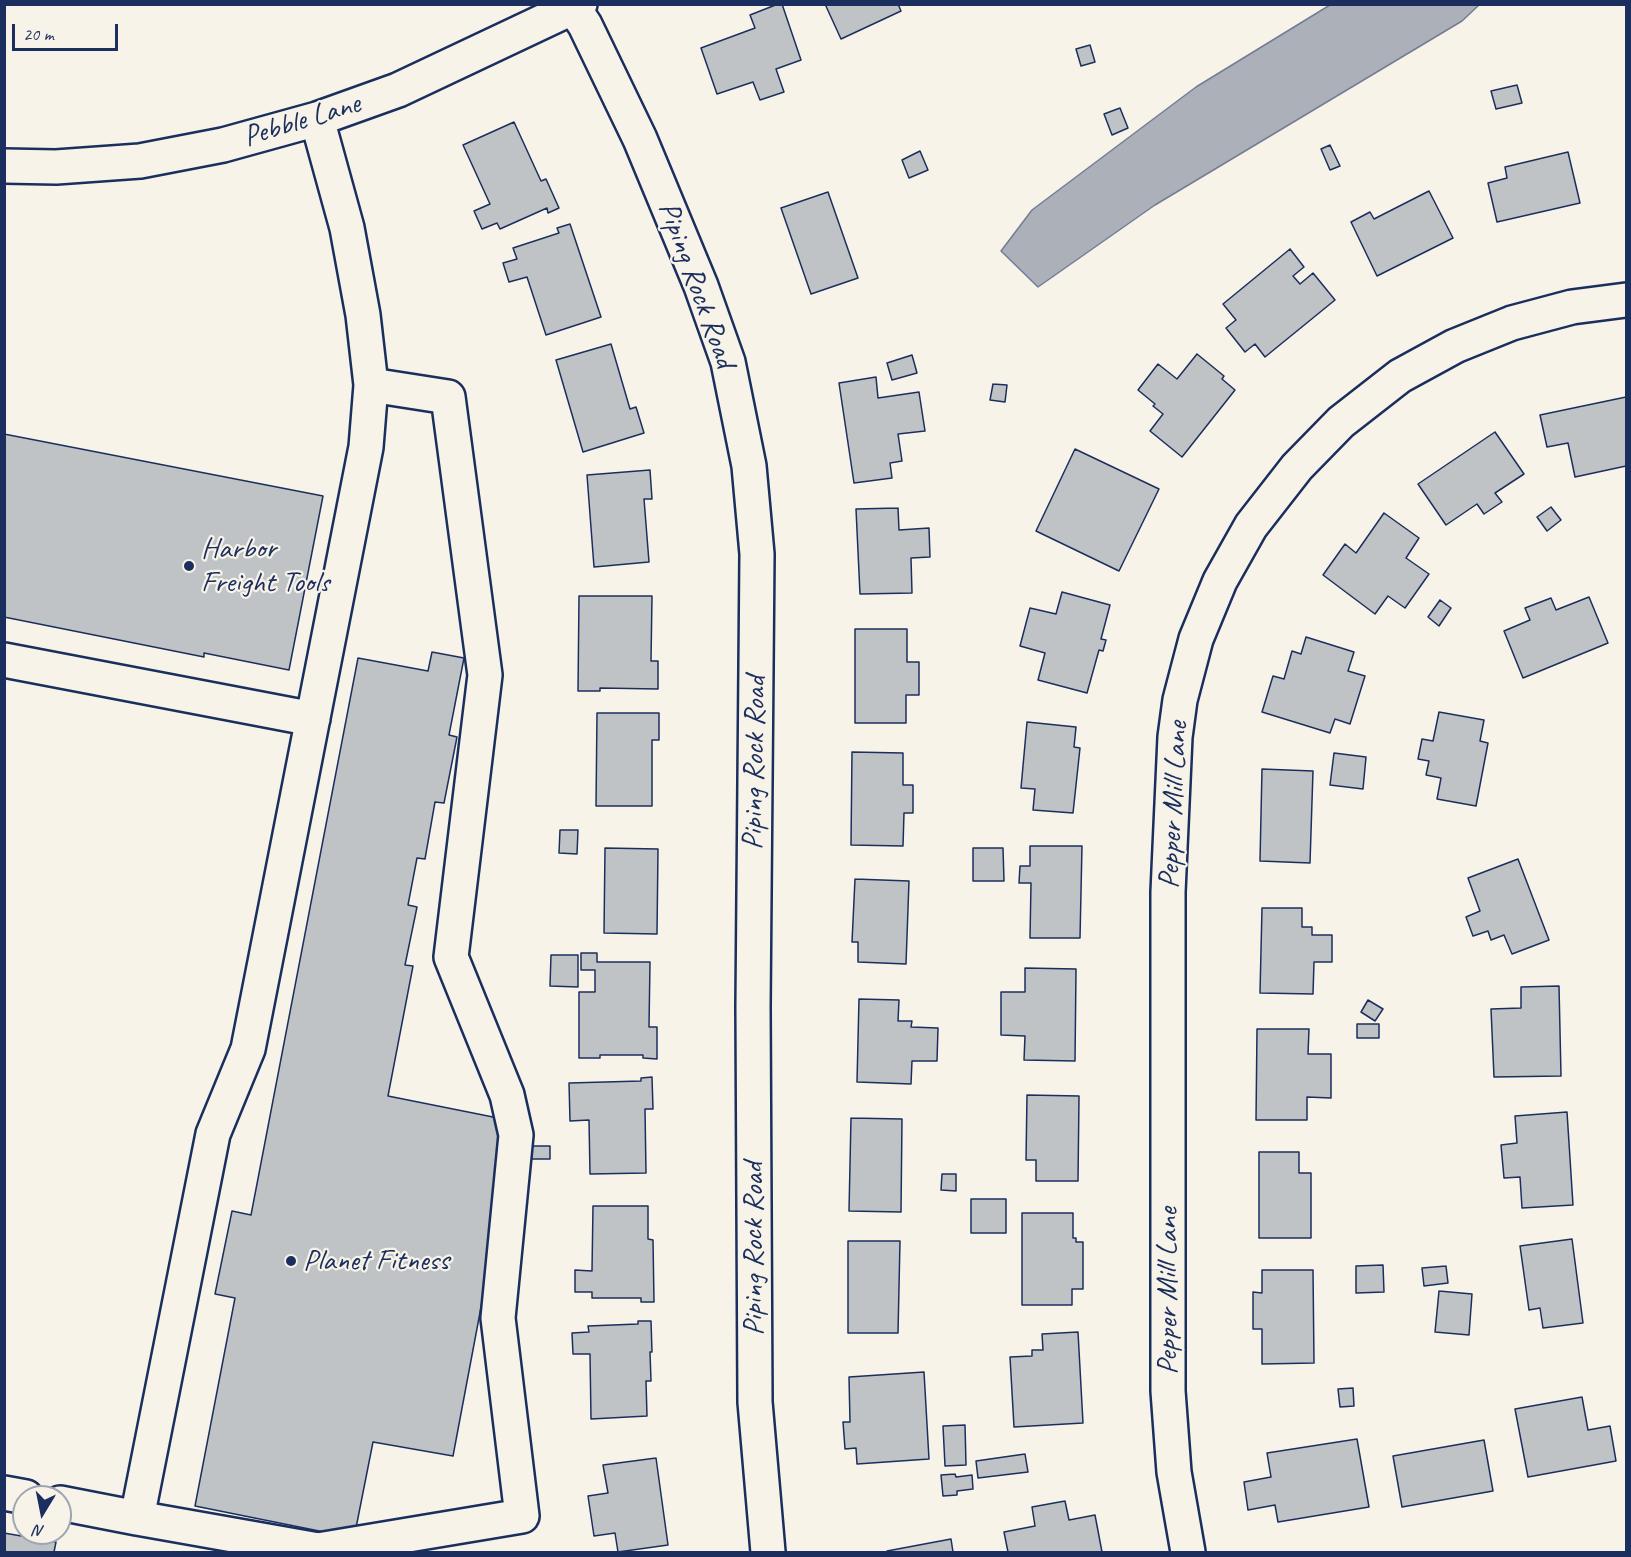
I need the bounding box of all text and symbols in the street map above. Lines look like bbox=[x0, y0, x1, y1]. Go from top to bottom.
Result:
scale bar bbox=[15, 12, 122, 50]
text: 20 m bbox=[23, 23, 54, 45]
street label: Pebble Lane bbox=[239, 86, 365, 156]
street label: Piping Rock Road bbox=[649, 197, 743, 373]
place label: Harbor Freight Tools bbox=[201, 531, 329, 602]
marker: Harbor Freight Tools bbox=[182, 559, 196, 573]
street label: Piping Rock Road bbox=[735, 676, 775, 850]
street label: Pepper Mill Lane bbox=[1152, 720, 1196, 890]
street label: Piping Rock Road bbox=[736, 1162, 772, 1336]
street label: Pepper Mill Lane bbox=[1150, 1207, 1186, 1375]
place label: Planet Fitness bbox=[303, 1243, 449, 1279]
marker: Planet Fitness bbox=[284, 1254, 298, 1268]
north arrow bbox=[12, 1485, 72, 1545]
text: N bbox=[33, 1520, 46, 1541]

